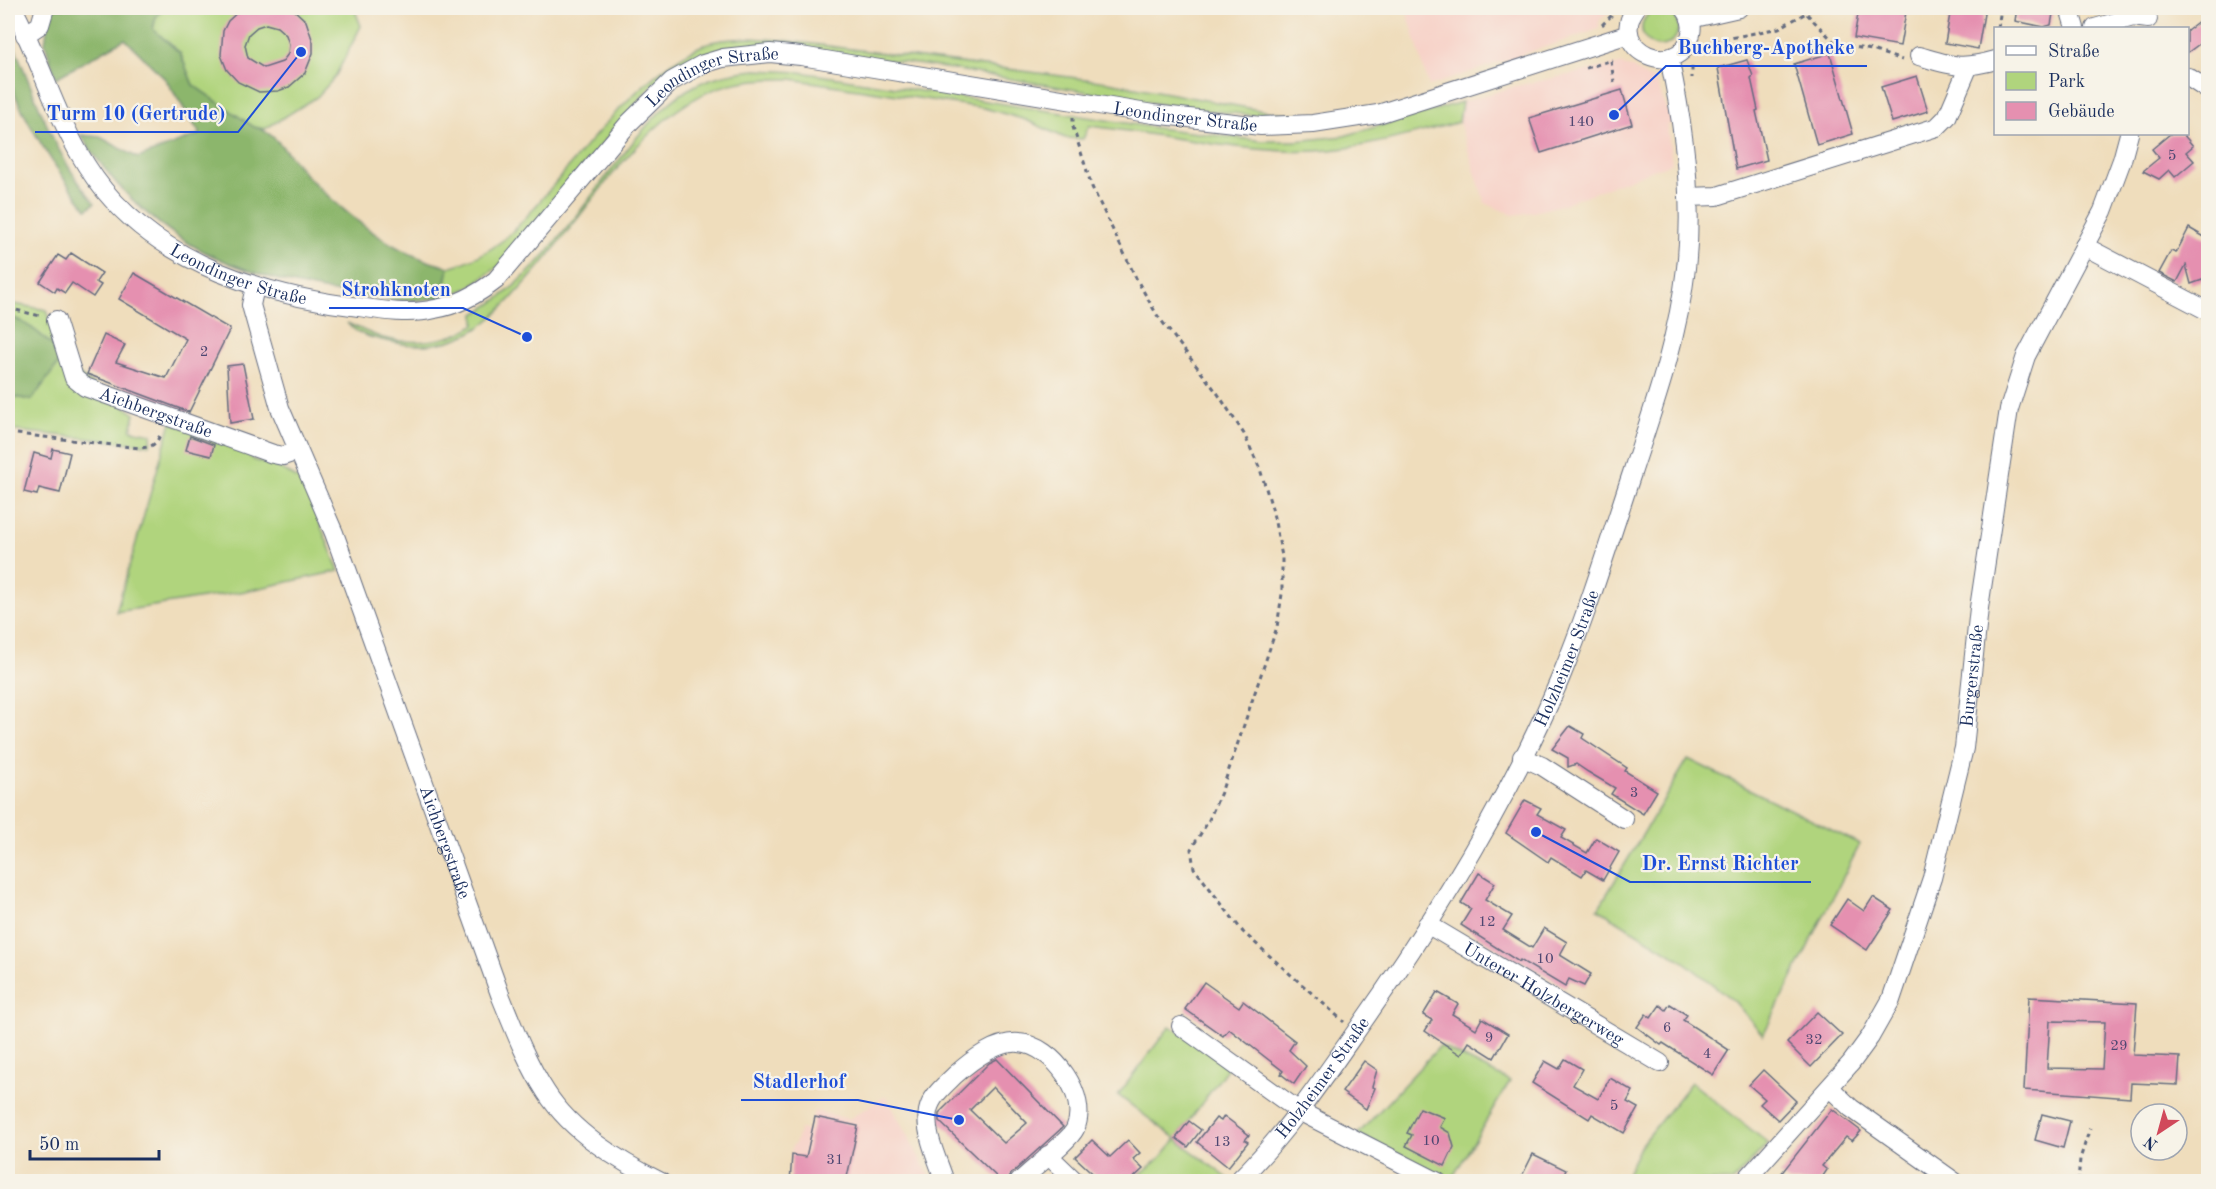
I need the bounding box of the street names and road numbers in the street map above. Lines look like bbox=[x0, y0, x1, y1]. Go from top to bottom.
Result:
street label: Leondinger Straße bbox=[643, 45, 780, 111]
street label: Leondinger Straße bbox=[1112, 100, 1258, 136]
street label: Leondinger Straße bbox=[166, 241, 308, 308]
street label: Aichbergstraße bbox=[96, 385, 214, 442]
street label: Holzheimer Straße bbox=[1532, 588, 1603, 730]
street label: Burgerstraße bbox=[1958, 624, 1987, 728]
street label: Aichbergstraße bbox=[416, 783, 473, 901]
street label: Unterer Holzbergerweg bbox=[1460, 940, 1627, 1049]
street label: Holzheimer Straße bbox=[1273, 1014, 1373, 1142]

